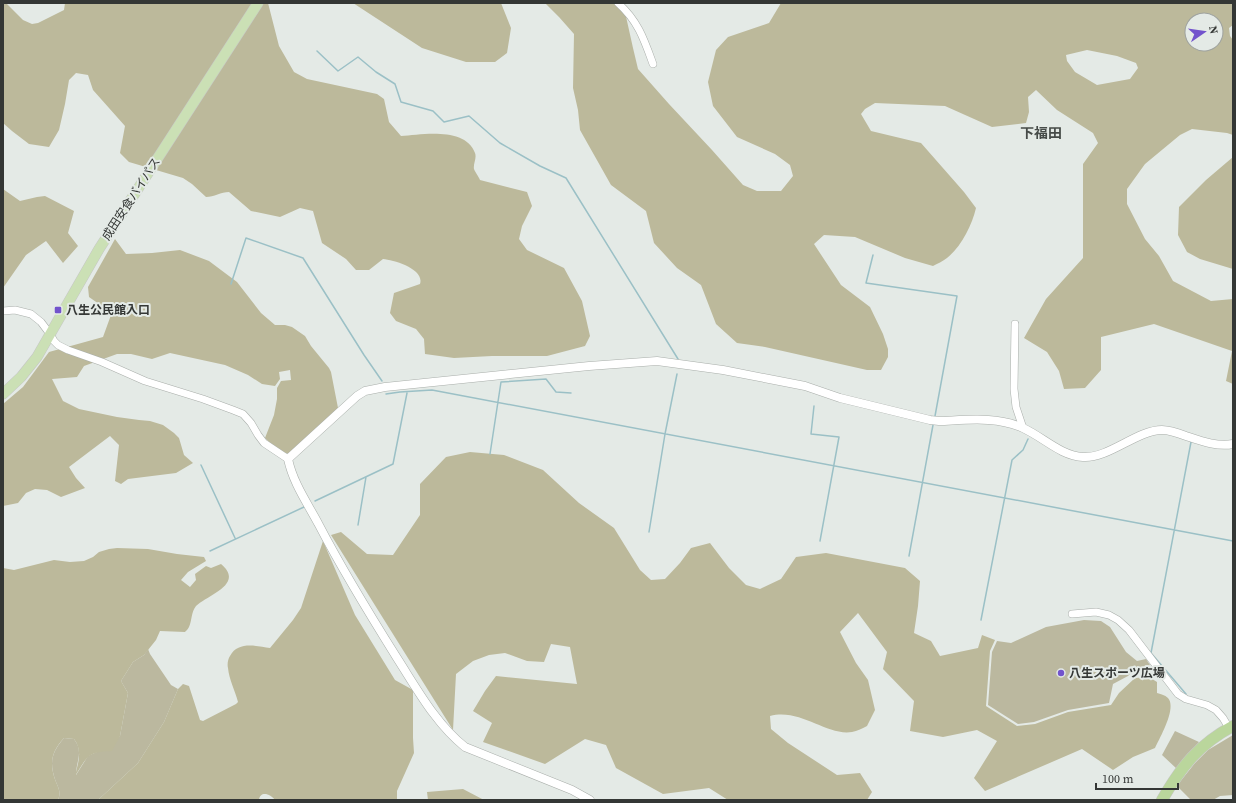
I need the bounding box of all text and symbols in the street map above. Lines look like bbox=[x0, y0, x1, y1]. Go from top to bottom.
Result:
north arrow bbox=[1184, 12, 1224, 52]
text: N bbox=[1205, 24, 1221, 35]
district label: 下福田 bbox=[1020, 123, 1062, 143]
street label: 成田安食バイパス bbox=[98, 154, 164, 244]
place label: 八生公民館入口 bbox=[66, 302, 150, 318]
marker: 八生公民館入口 bbox=[53, 305, 63, 315]
place label: 八生スポーツ広場 bbox=[1069, 665, 1165, 681]
marker: 八生スポーツ広場 bbox=[1056, 668, 1066, 678]
scale bar bbox=[1096, 765, 1178, 791]
text: 100 m bbox=[1102, 771, 1134, 787]

